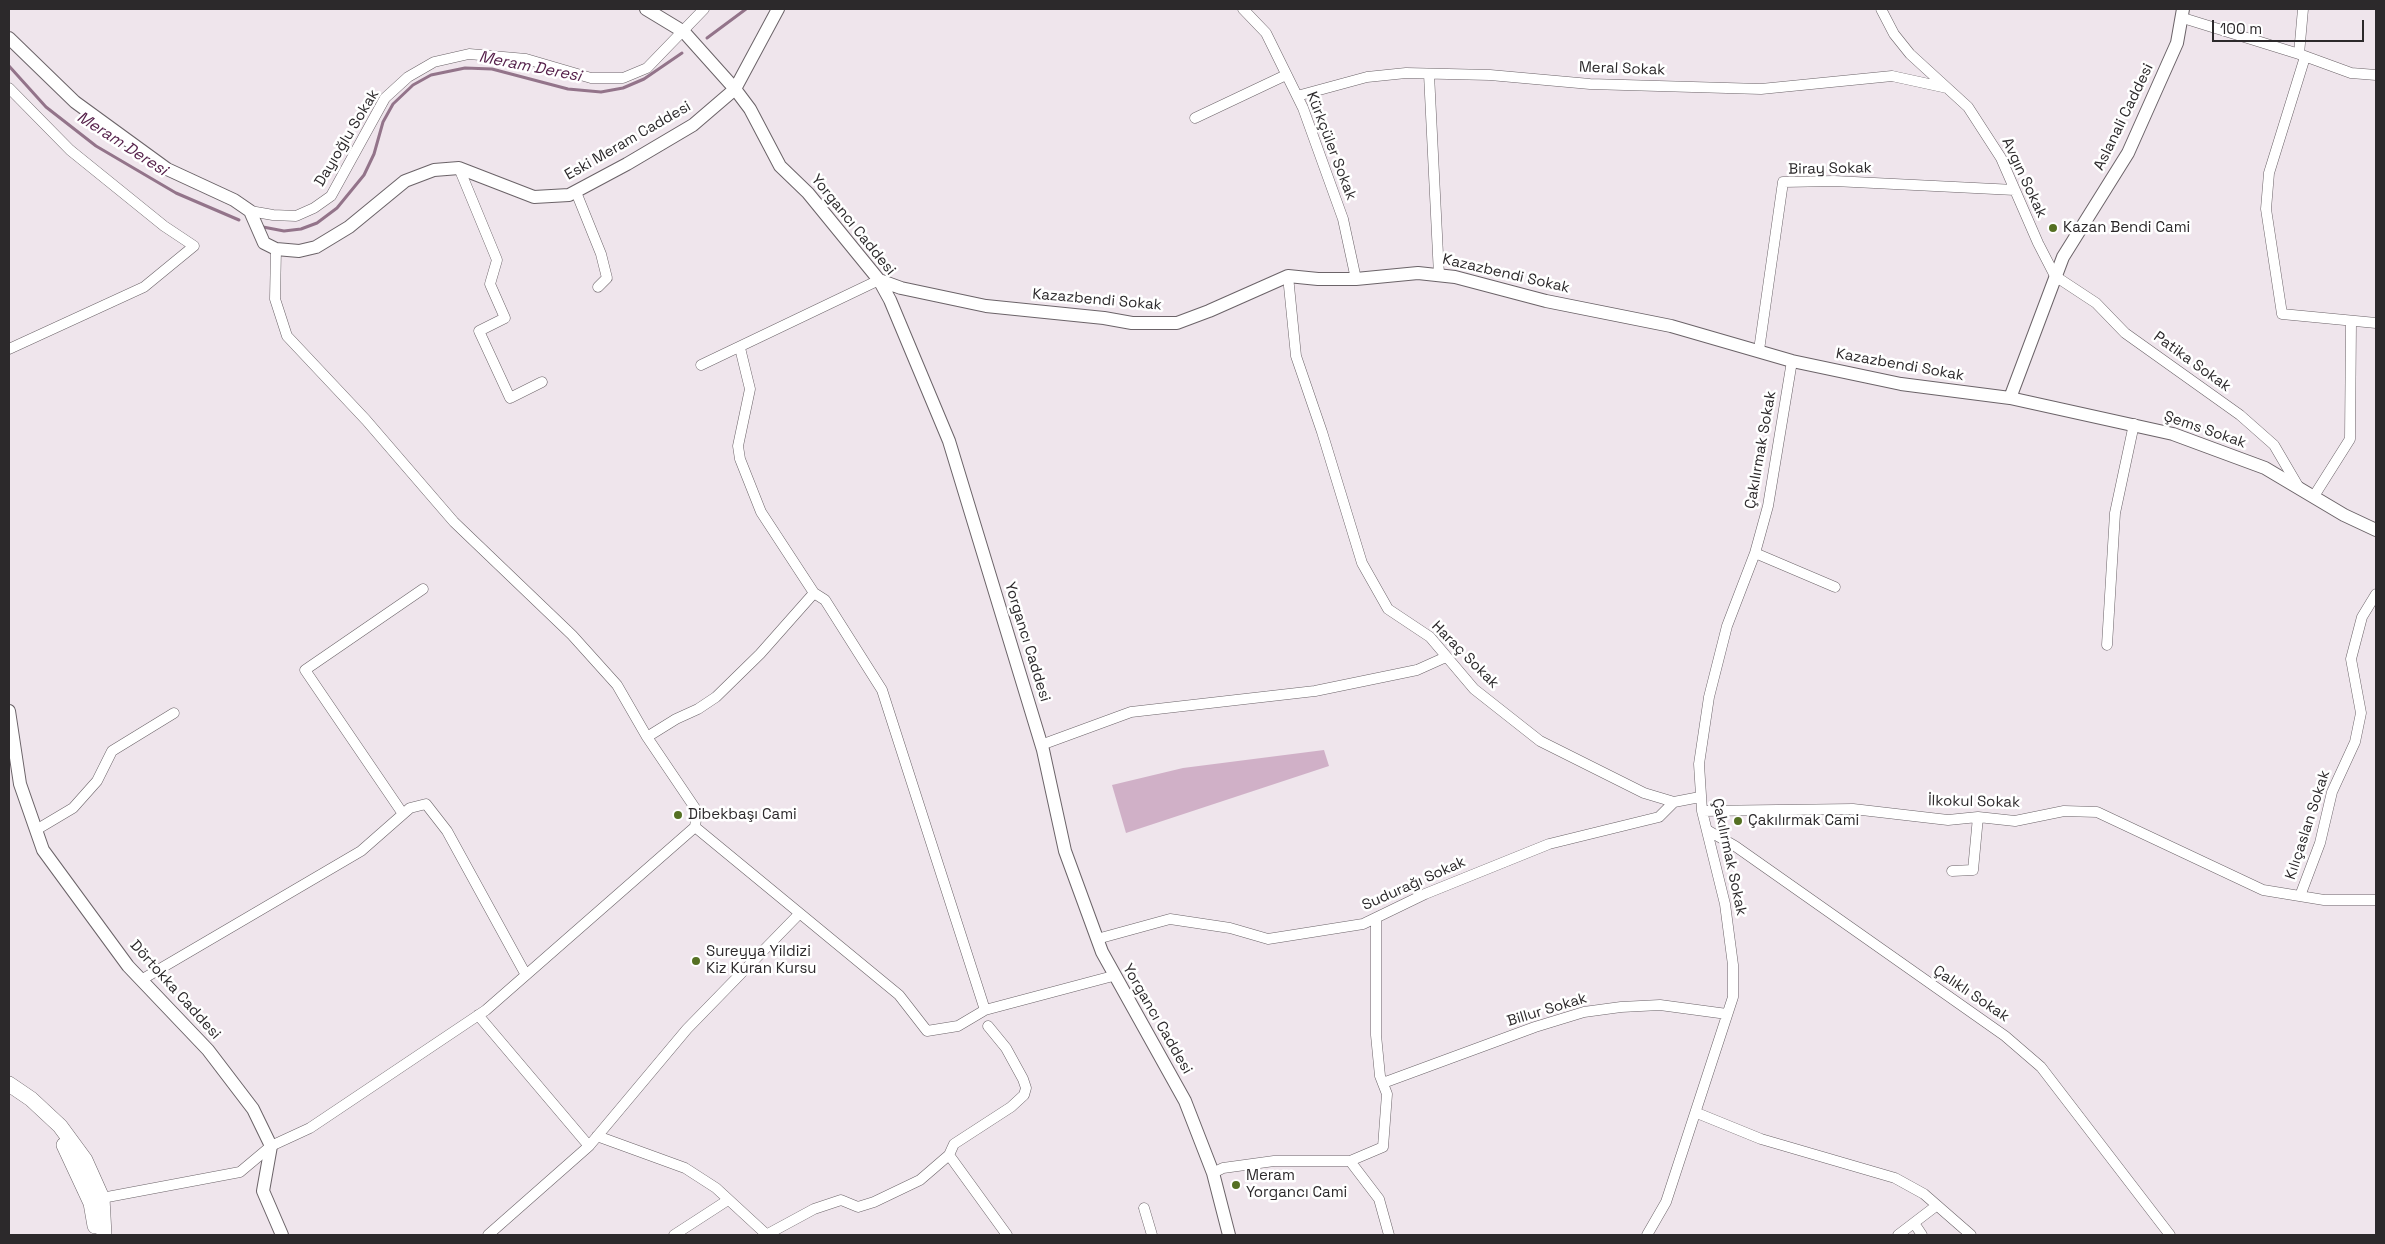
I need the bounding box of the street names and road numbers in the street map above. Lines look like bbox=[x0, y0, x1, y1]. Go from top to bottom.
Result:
street label: Meral Sokak bbox=[1578, 58, 1666, 80]
street label: Aslanali Caddesi bbox=[2090, 61, 2158, 173]
street label: Dayıoğlu Sokak bbox=[311, 86, 383, 190]
street label: Kürkçüler Sokak bbox=[1302, 89, 1360, 203]
street label: Eski Meram Caddesi bbox=[562, 98, 694, 184]
street label: Avgın Sokak bbox=[1998, 135, 2050, 221]
street label: Biray Sokak bbox=[1788, 159, 1872, 179]
street label: Yorgancı Caddesi bbox=[807, 171, 899, 279]
street label: Kazazbendi Sokak bbox=[1441, 251, 1571, 297]
street label: Kazazbendi Sokak bbox=[1031, 285, 1163, 315]
street label: Patika Sokak bbox=[2150, 328, 2234, 396]
street label: Kazazbendi Sokak bbox=[1834, 345, 1966, 385]
street label: Çakılırmak Sokak bbox=[1742, 390, 1780, 510]
street label: Şems Sokak bbox=[2162, 408, 2248, 452]
street label: Yorgancı Caddesi bbox=[1000, 580, 1054, 704]
street label: Haraç Sokak bbox=[1427, 617, 1503, 693]
street label: Kılıçaslan Sokak bbox=[2282, 768, 2334, 882]
street label: İlkokul Sokak bbox=[1928, 792, 2020, 812]
street label: Çakılırmak Sokak bbox=[1708, 797, 1750, 917]
street label: Sudurağı Sokak bbox=[1360, 853, 1468, 915]
street label: Dörtokka Caddesi bbox=[126, 937, 224, 1043]
street label: Yorgancı Caddesi bbox=[1118, 961, 1196, 1077]
street label: Çalıklı Sokak bbox=[1930, 962, 2012, 1026]
street label: Billur Sokak bbox=[1505, 989, 1589, 1031]

